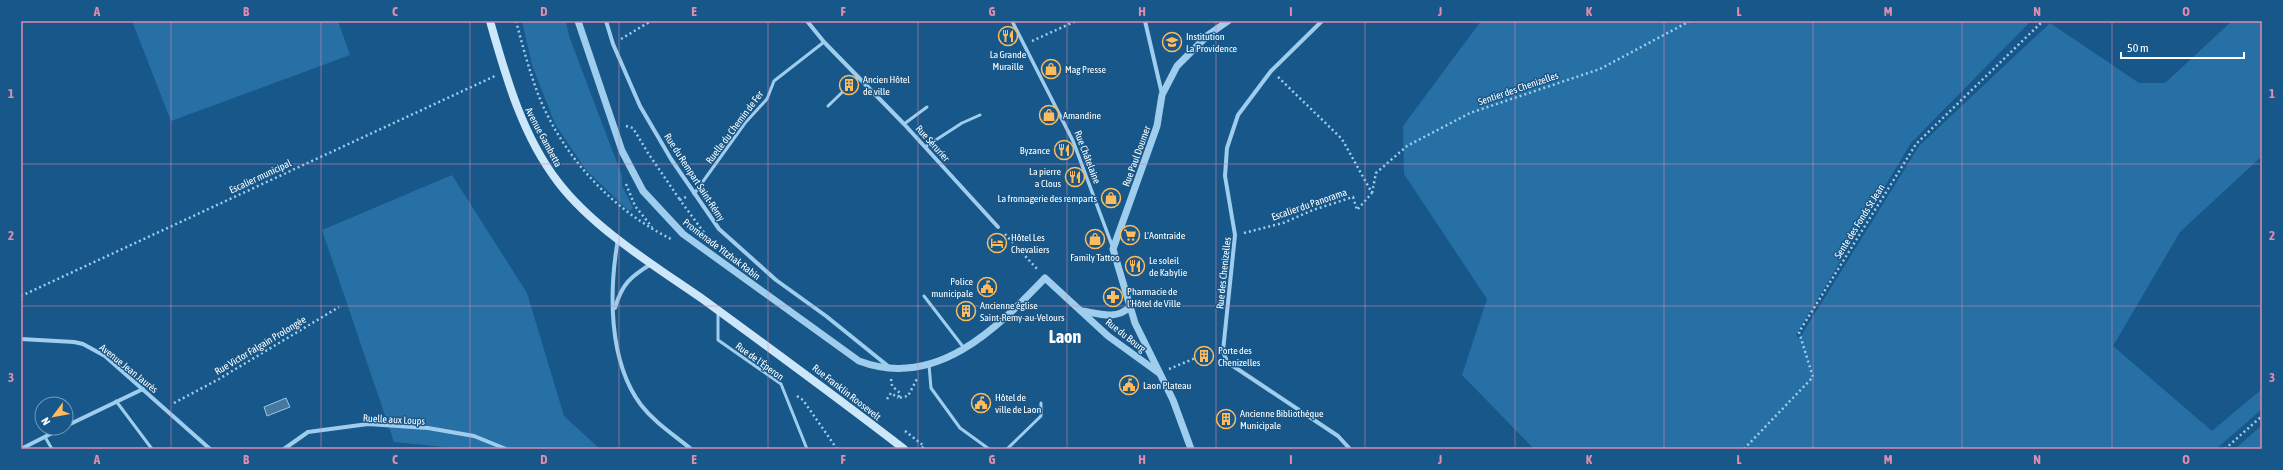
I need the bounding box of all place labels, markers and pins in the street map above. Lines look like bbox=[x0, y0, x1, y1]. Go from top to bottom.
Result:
restaurant icon: La Grande Muraille bbox=[997, 25, 1019, 47]
school or university icon: Institution La Providence bbox=[1161, 31, 1183, 53]
place label: Institution La Providence bbox=[1186, 31, 1238, 54]
place label: La Grande Muraille bbox=[990, 49, 1027, 72]
shop icon: Mag Presse bbox=[1040, 58, 1062, 80]
place label: Mag Presse bbox=[1065, 64, 1106, 75]
building icon: Ancien Hôtel de ville bbox=[838, 74, 860, 96]
place label: Ancien Hôtel de ville bbox=[863, 74, 910, 97]
shop icon: Amandine bbox=[1038, 104, 1060, 126]
place label: Amandine bbox=[1063, 110, 1101, 121]
restaurant icon: Byzance bbox=[1053, 139, 1075, 161]
place label: Byzance bbox=[1020, 145, 1050, 156]
place label: La pierre a Clous bbox=[1029, 166, 1061, 189]
restaurant icon: La pierre a Clous bbox=[1064, 166, 1086, 188]
shop icon: La fromagerie des remparts bbox=[1100, 187, 1122, 209]
place label: La fromagerie des remparts bbox=[998, 193, 1097, 204]
supermarket icon: L'Aontraide bbox=[1119, 224, 1141, 246]
shop icon: Family Tattoo bbox=[1084, 228, 1106, 250]
place label: L'Aontraide bbox=[1144, 230, 1186, 241]
hotel icon: Hôtel Les Chevaliers bbox=[986, 232, 1008, 254]
place label: Hôtel Les Chevaliers bbox=[1011, 232, 1050, 255]
place label: Family Tattoo bbox=[1070, 252, 1120, 263]
restaurant icon: Le soleil de Kabylie bbox=[1124, 255, 1146, 277]
place label: Le soleil de Kabylie bbox=[1149, 255, 1188, 278]
place label: Police municipale bbox=[931, 276, 973, 299]
public building icon: Police municipale bbox=[976, 276, 998, 298]
pharmacy icon: Pharmacie de l'Hôtel de Ville bbox=[1102, 286, 1124, 308]
place label: Pharmacie de l'Hôtel de Ville bbox=[1127, 286, 1181, 309]
building icon: Ancienne église Saint-Remy-au-Velours bbox=[955, 300, 977, 322]
place label: Ancienne église Saint-Remy-au-Velours bbox=[980, 300, 1065, 323]
building icon: Porte des Chenizelles bbox=[1193, 345, 1215, 367]
place label: Porte des Chenizelles bbox=[1218, 345, 1261, 368]
public building icon: Laon Plateau bbox=[1118, 374, 1140, 396]
place label: Laon Plateau bbox=[1143, 380, 1192, 391]
public building icon: Hôtel de ville de Laon bbox=[970, 392, 992, 414]
place label: Hôtel de ville de Laon bbox=[995, 392, 1041, 415]
building icon: Ancienne Bibliothèque Municipale bbox=[1215, 408, 1237, 430]
place label: Ancienne Bibliothèque Municipale bbox=[1240, 408, 1324, 431]

